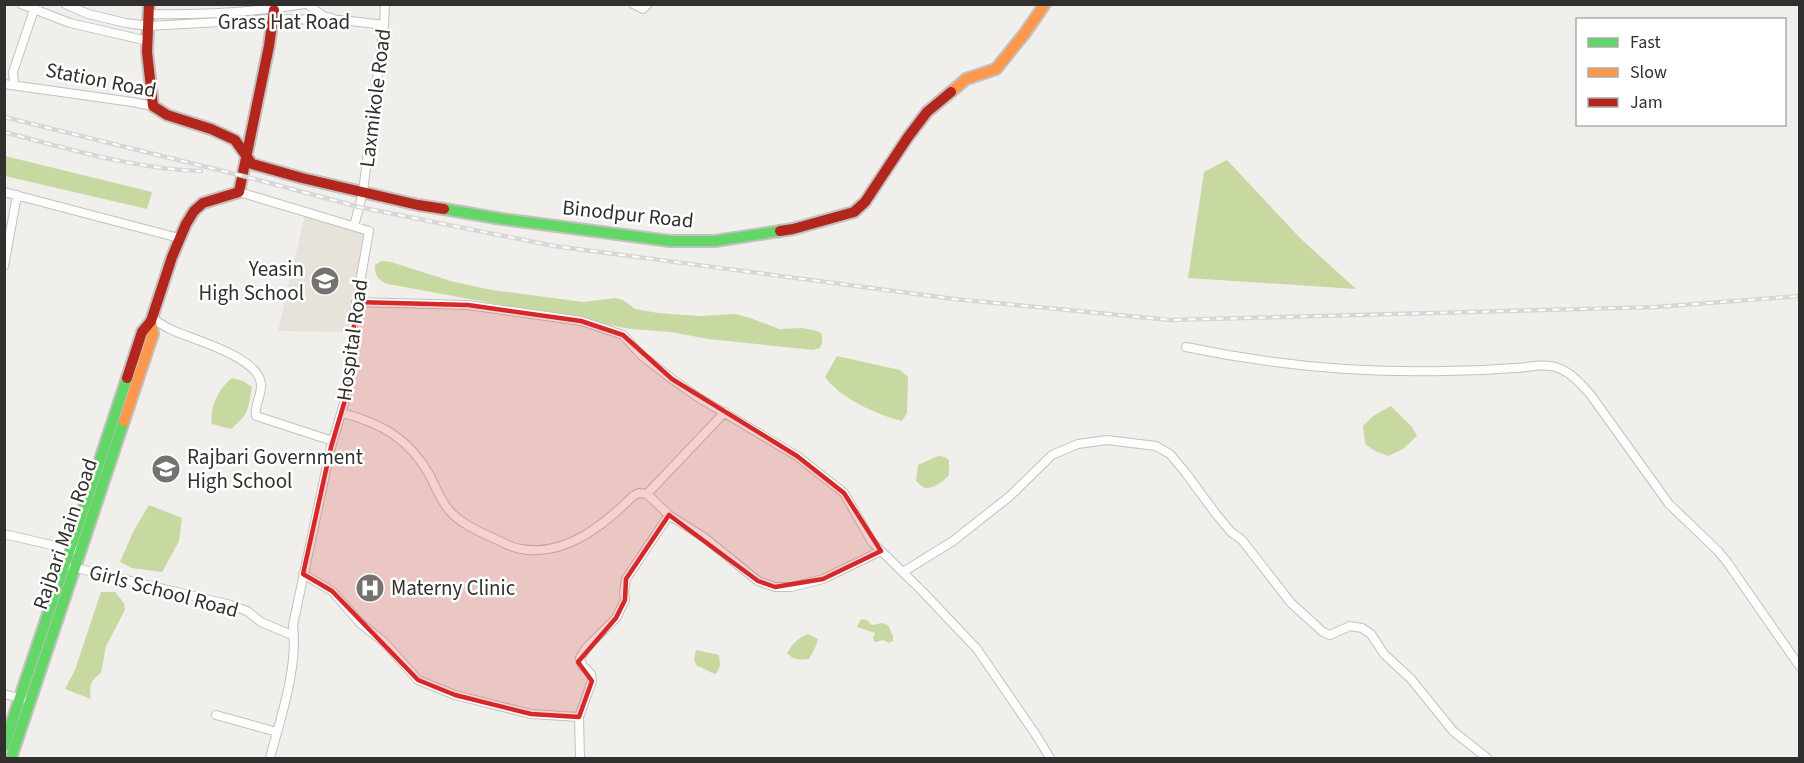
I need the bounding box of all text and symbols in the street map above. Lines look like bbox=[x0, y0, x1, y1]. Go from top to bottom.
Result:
street label: Grass Hat Road bbox=[218, 7, 350, 37]
legend bbox=[1576, 18, 1786, 126]
street label: Laxmikole Road bbox=[352, 27, 398, 169]
text: Fast bbox=[1630, 30, 1661, 55]
street label: Station Road bbox=[43, 55, 159, 105]
text: Slow bbox=[1630, 60, 1667, 85]
text: Jam bbox=[1630, 90, 1663, 115]
street label: Binodpur Road bbox=[561, 192, 695, 236]
place label: Yeasin High School bbox=[199, 254, 304, 308]
school or university icon: Yeasin High School bbox=[309, 265, 341, 297]
street label: Hospital Road bbox=[329, 277, 375, 403]
place label: Rajbari Government High School bbox=[187, 442, 363, 496]
school or university icon: Rajbari Government High School bbox=[150, 453, 182, 485]
street label: Rajbari Main Road bbox=[25, 454, 105, 614]
street label: Girls School Road bbox=[86, 557, 242, 625]
hospital icon: Materny Clinic bbox=[354, 572, 386, 604]
place label: Materny Clinic bbox=[391, 573, 516, 603]

